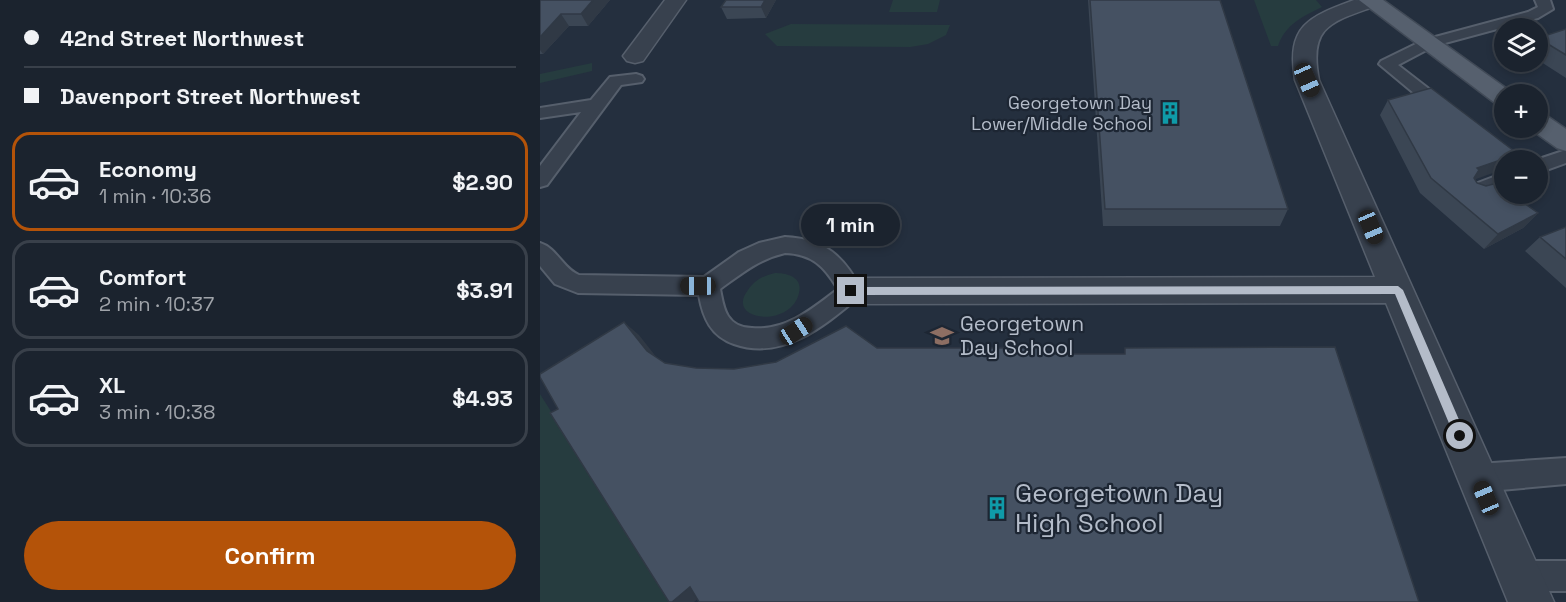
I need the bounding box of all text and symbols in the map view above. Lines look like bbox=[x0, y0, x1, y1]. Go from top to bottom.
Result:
map controls bbox=[1494, 18, 1548, 204]
button: layers bbox=[1494, 18, 1548, 72]
text: 42nd Street Northwest bbox=[60, 24, 304, 52]
car bbox=[1291, 60, 1323, 100]
text: Davenport Street Northwest bbox=[60, 82, 361, 110]
button: + bbox=[1494, 84, 1548, 138]
place label: Georgetown Day Lower/Middle School bbox=[971, 91, 1152, 135]
building icon: Georgetown Day Lower/Middle School bbox=[1157, 100, 1183, 126]
button: − bbox=[1494, 150, 1548, 204]
icon: car bbox=[27, 155, 81, 209]
text: Economy bbox=[99, 155, 197, 183]
text: $2.90 bbox=[452, 168, 513, 196]
text: 1 min · 10:36 bbox=[99, 183, 211, 209]
callout: 1 min bbox=[802, 204, 900, 246]
car bbox=[1356, 207, 1386, 247]
text: 1 min bbox=[826, 212, 875, 238]
icon: car bbox=[27, 263, 81, 317]
text: Comfort bbox=[99, 263, 187, 291]
text: $3.91 bbox=[456, 276, 513, 304]
car bbox=[680, 277, 716, 295]
route end bbox=[837, 277, 864, 304]
text: 2 min · 10:37 bbox=[99, 291, 214, 317]
place label: Georgetown Day School bbox=[960, 310, 1084, 361]
car bbox=[776, 314, 816, 348]
school or university icon: Georgetown Day School bbox=[929, 323, 955, 349]
icon: car bbox=[27, 371, 81, 425]
text: XL bbox=[99, 371, 125, 399]
text: $4.93 bbox=[452, 384, 513, 412]
text: 3 min · 10:38 bbox=[99, 399, 215, 425]
route start bbox=[1446, 422, 1473, 449]
place label: Georgetown Day High School bbox=[1015, 476, 1223, 540]
car bbox=[1471, 478, 1501, 518]
building icon: Georgetown Day High School bbox=[984, 495, 1010, 521]
button: Confirm bbox=[24, 521, 516, 590]

